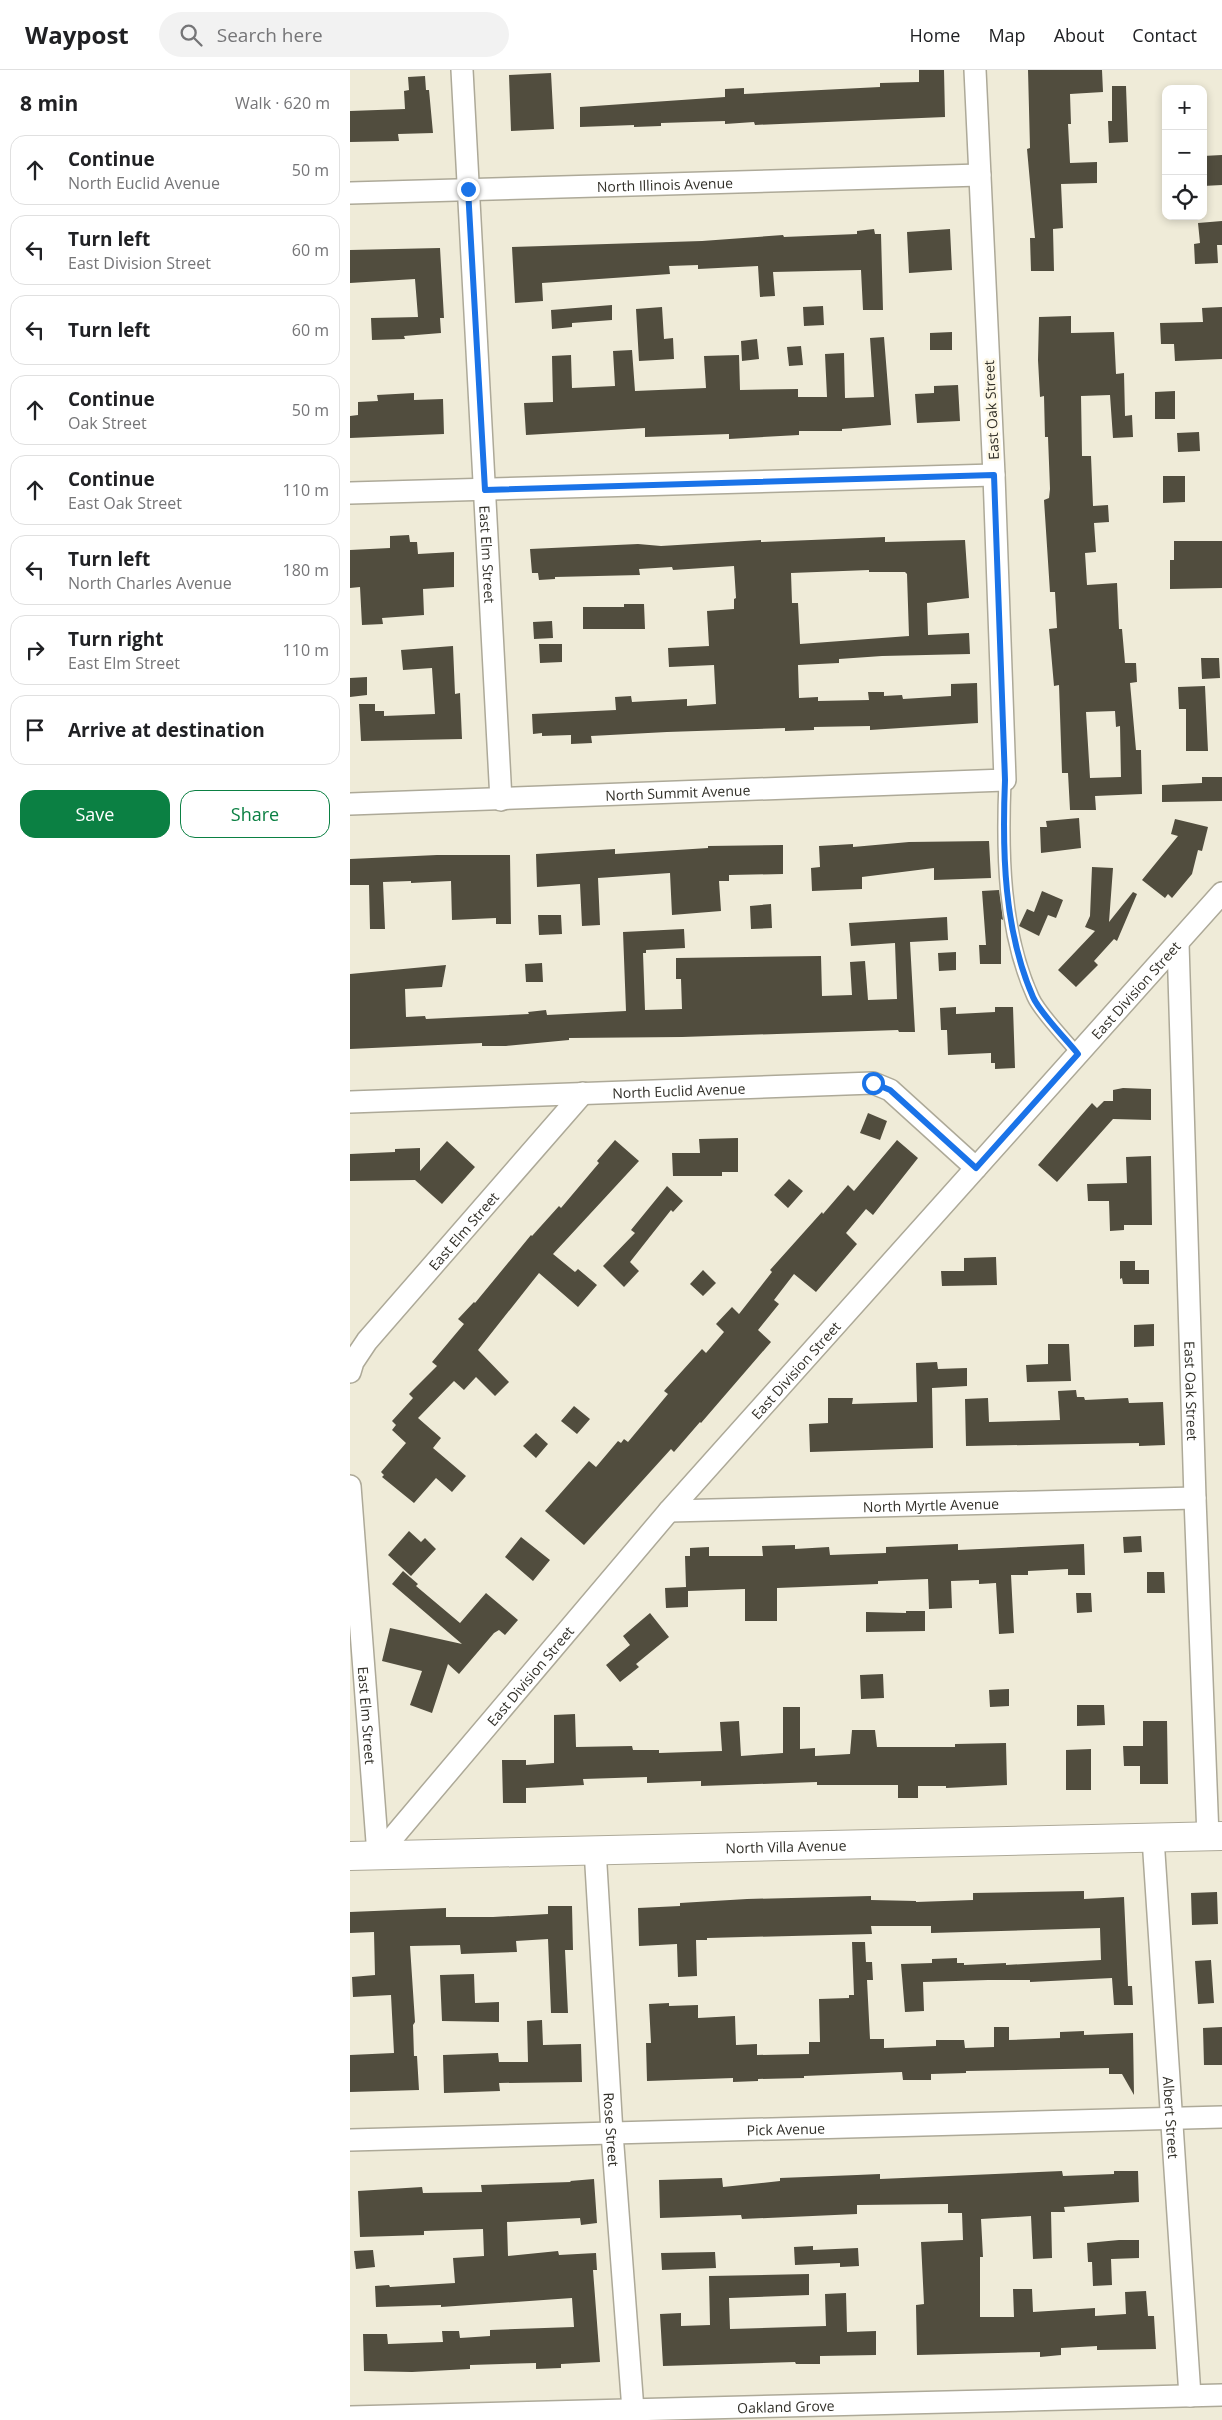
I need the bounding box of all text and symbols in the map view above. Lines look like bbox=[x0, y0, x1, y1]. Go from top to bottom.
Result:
search box bbox=[159, 12, 509, 57]
text: Waypost bbox=[25, 18, 129, 51]
icon: search bbox=[177, 21, 205, 49]
text: Search here bbox=[217, 22, 323, 48]
text: Home bbox=[910, 23, 960, 47]
text: Map bbox=[988, 23, 1026, 47]
text: About bbox=[1054, 23, 1104, 47]
text: Contact bbox=[1132, 23, 1197, 47]
map controls bbox=[1162, 85, 1207, 220]
button: + bbox=[1162, 85, 1207, 130]
text: 8 min bbox=[20, 89, 78, 117]
text: Walk · 620 m bbox=[235, 92, 330, 114]
button: − bbox=[1162, 130, 1207, 175]
text: Continue bbox=[68, 146, 155, 172]
icon: ahead bbox=[21, 156, 49, 184]
text: 50 m bbox=[292, 159, 329, 181]
text: North Euclid Avenue bbox=[68, 172, 220, 194]
street label: North Illinois Avenue bbox=[597, 173, 733, 195]
button: locate bbox=[1162, 175, 1207, 220]
route end bbox=[457, 178, 480, 201]
text: Turn left bbox=[68, 226, 150, 252]
icon: left bbox=[21, 236, 49, 264]
text: 60 m bbox=[292, 239, 329, 261]
text: East Division Street bbox=[68, 252, 211, 274]
icon: left bbox=[21, 316, 49, 344]
text: Turn left bbox=[68, 317, 150, 343]
text: 60 m bbox=[292, 319, 329, 341]
street label: East Oak Street bbox=[979, 360, 1003, 460]
text: Continue bbox=[68, 386, 155, 412]
icon: ahead bbox=[21, 396, 49, 424]
text: 50 m bbox=[292, 399, 329, 421]
text: Oak Street bbox=[68, 412, 147, 434]
text: Continue bbox=[68, 466, 155, 492]
icon: ahead bbox=[21, 476, 49, 504]
text: 110 m bbox=[283, 479, 329, 501]
text: East Oak Street bbox=[68, 492, 182, 514]
street label: East Elm Street bbox=[476, 505, 500, 604]
text: Turn left bbox=[68, 546, 150, 572]
icon: left bbox=[21, 556, 49, 584]
text: 180 m bbox=[283, 559, 329, 581]
text: North Charles Avenue bbox=[68, 572, 232, 594]
text: Turn right bbox=[68, 626, 163, 652]
icon: right bbox=[21, 636, 49, 664]
text: 110 m bbox=[283, 639, 329, 661]
text: East Elm Street bbox=[68, 652, 180, 674]
icon: arrive bbox=[21, 716, 49, 744]
text: Arrive at destination bbox=[68, 717, 265, 743]
street label: North Summit Avenue bbox=[605, 780, 751, 804]
button: Save bbox=[20, 790, 170, 838]
button: Share bbox=[180, 790, 330, 838]
street label: East Division Street bbox=[1087, 937, 1184, 1043]
route start bbox=[862, 1072, 885, 1095]
street label: North Euclid Avenue bbox=[612, 1078, 746, 1102]
street label: East Elm Street bbox=[424, 1187, 502, 1274]
street label: East Division Street bbox=[746, 1317, 844, 1423]
street label: East Oak Street bbox=[1181, 1341, 1203, 1441]
street label: North Myrtle Avenue bbox=[863, 1493, 999, 1516]
street label: East Division Street bbox=[482, 1622, 577, 1730]
street label: East Elm Street bbox=[354, 1666, 381, 1765]
street label: North Villa Avenue bbox=[725, 1835, 847, 1857]
street label: Albert Street bbox=[1159, 2076, 1184, 2159]
street label: Rose Street bbox=[600, 2092, 624, 2167]
street label: Pick Avenue bbox=[746, 2118, 825, 2139]
street label: Oakland Grove bbox=[737, 2395, 835, 2417]

